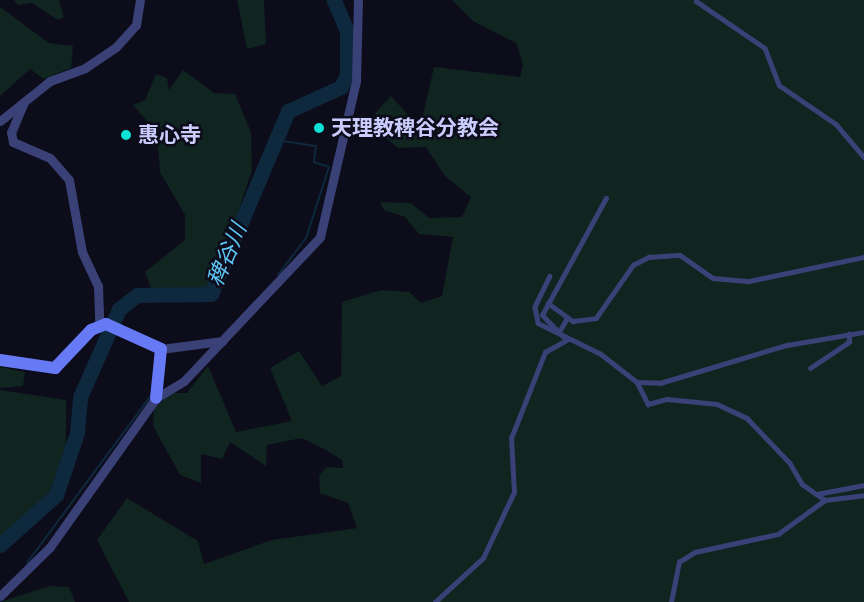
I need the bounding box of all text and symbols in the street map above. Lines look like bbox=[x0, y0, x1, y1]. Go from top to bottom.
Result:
place label: 天理教稗谷分教会 bbox=[331, 115, 499, 141]
marker: 天理教稗谷分教会 bbox=[312, 121, 326, 135]
place label: 惠心寺 bbox=[138, 122, 201, 148]
marker: 惠心寺 bbox=[119, 128, 133, 142]
water label: 稗谷川 bbox=[202, 219, 252, 291]

